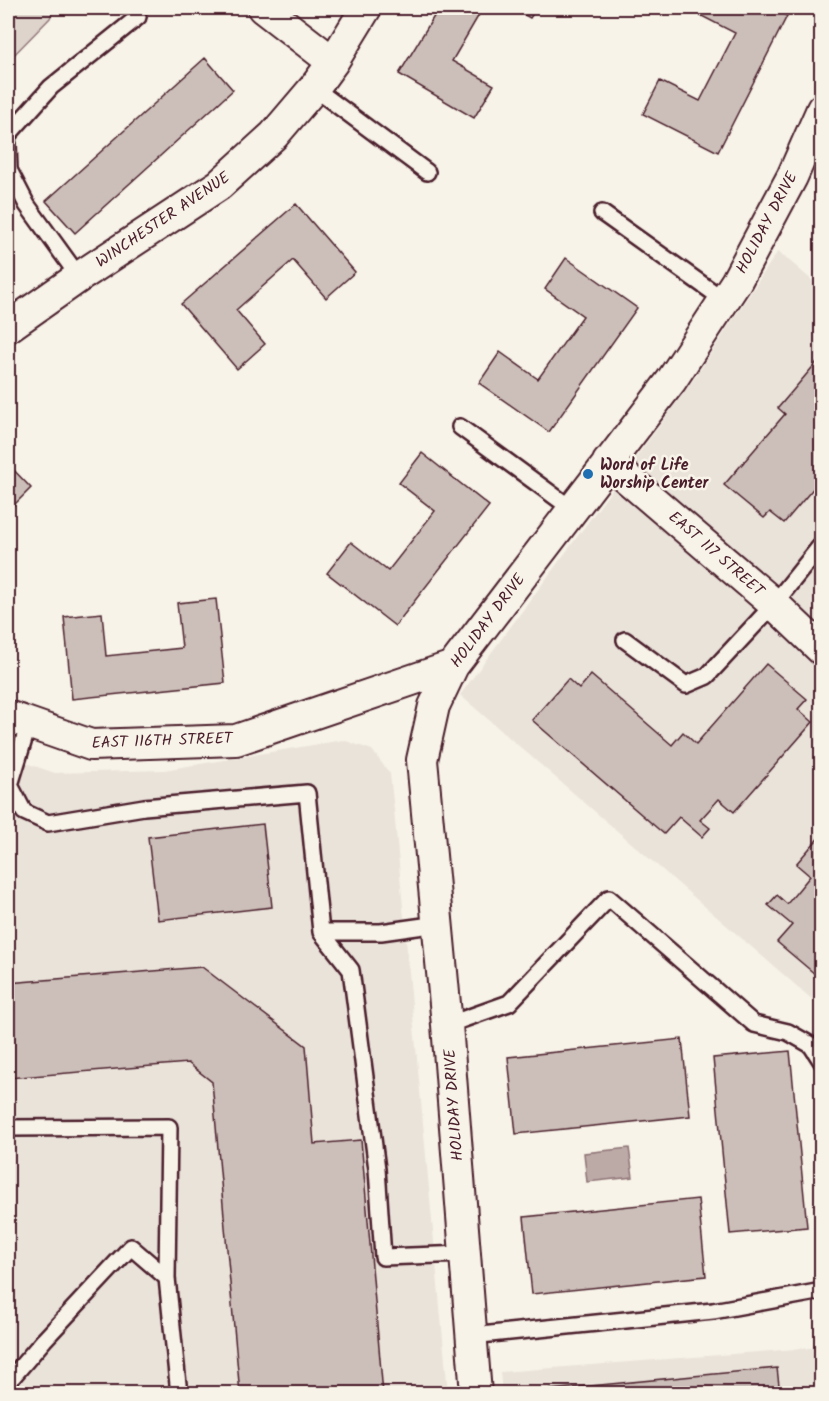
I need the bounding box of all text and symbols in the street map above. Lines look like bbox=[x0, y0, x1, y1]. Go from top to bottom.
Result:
street label: WINCHESTER AVENUE bbox=[91, 165, 236, 274]
street label: HOLIDAY DRIVE bbox=[730, 167, 805, 278]
place label: Word of Life Worship Center bbox=[600, 453, 710, 496]
marker: Word of Life Worship Center bbox=[581, 467, 595, 481]
street label: EAST 117 STREET bbox=[662, 505, 771, 604]
street label: HOLIDAY DRIVE bbox=[444, 568, 532, 673]
street label: EAST 116TH STREET bbox=[91, 726, 234, 756]
street label: HOLIDAY DRIVE bbox=[438, 1047, 470, 1162]

